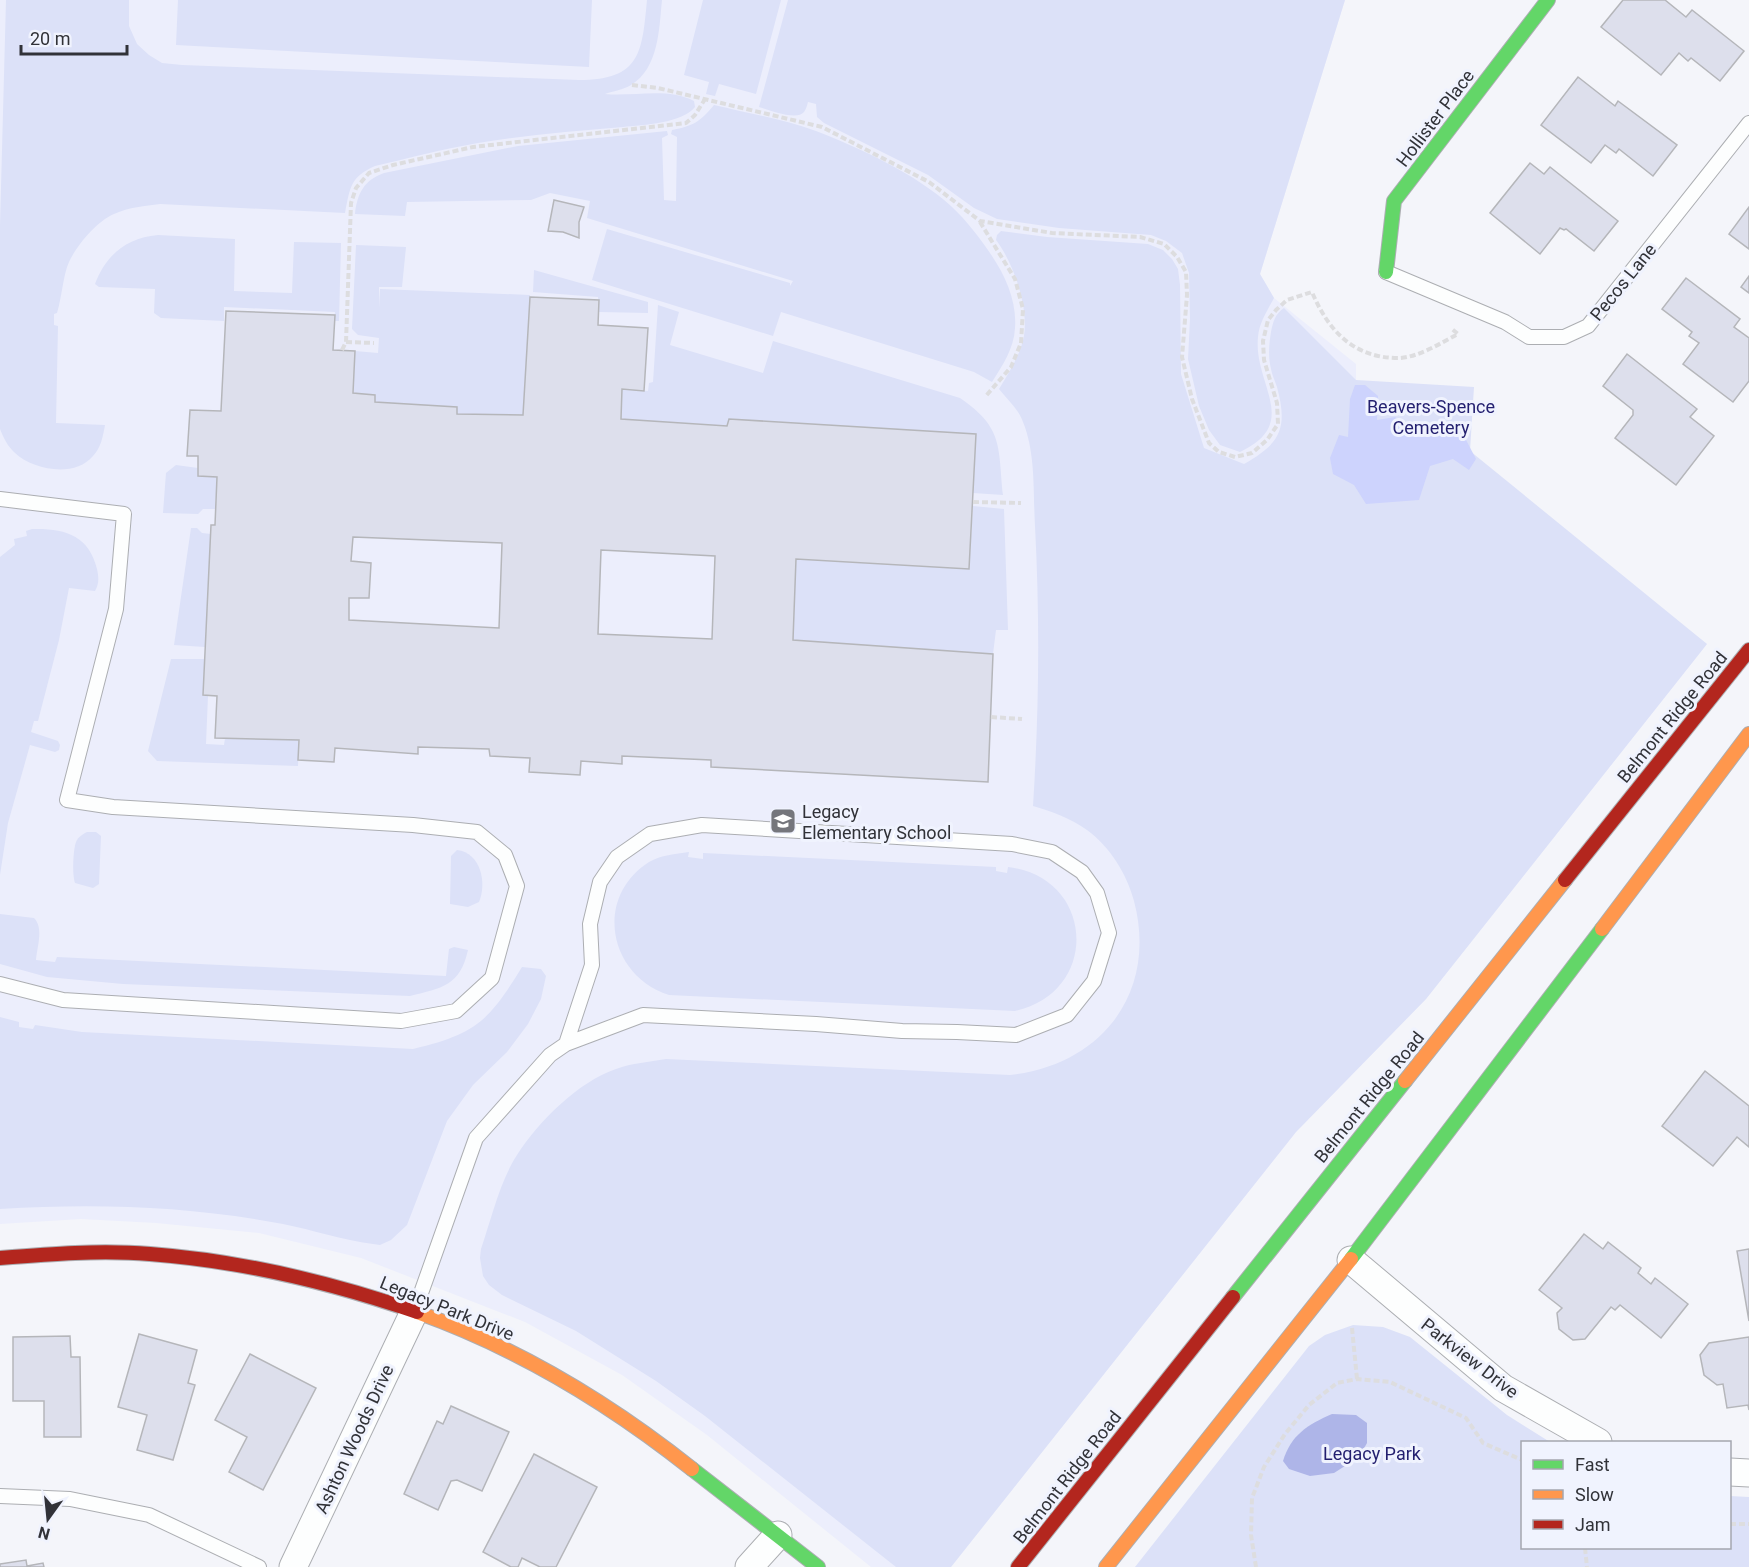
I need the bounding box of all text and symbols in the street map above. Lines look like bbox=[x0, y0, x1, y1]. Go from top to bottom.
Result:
scale bar bbox=[21, 18, 128, 56]
text: 20 m bbox=[30, 28, 70, 49]
street label: Hollister Place bbox=[1392, 65, 1478, 171]
street label: Pecos Lane bbox=[1586, 239, 1660, 325]
park label: Beavers-Spence Cemetery bbox=[1367, 396, 1495, 438]
street label: Belmont Ridge Road bbox=[1613, 647, 1731, 787]
place label: Legacy Elementary School bbox=[802, 801, 951, 843]
school or university icon: Legacy Elementary School bbox=[768, 806, 798, 836]
street label: Belmont Ridge Road bbox=[1310, 1027, 1428, 1167]
street label: Legacy Park Drive bbox=[377, 1272, 517, 1344]
street label: Parkview Drive bbox=[1417, 1314, 1523, 1402]
street label: Ashton Woods Drive bbox=[310, 1361, 398, 1517]
street label: Belmont Ridge Road bbox=[1009, 1406, 1125, 1548]
legend bbox=[1521, 1441, 1731, 1549]
park label: Legacy Park bbox=[1323, 1443, 1422, 1464]
text: Fast bbox=[1575, 1454, 1610, 1475]
text: Slow bbox=[1575, 1484, 1614, 1505]
north arrow bbox=[18, 1489, 78, 1549]
text: Jam bbox=[1575, 1514, 1611, 1535]
text: N bbox=[36, 1522, 52, 1544]

